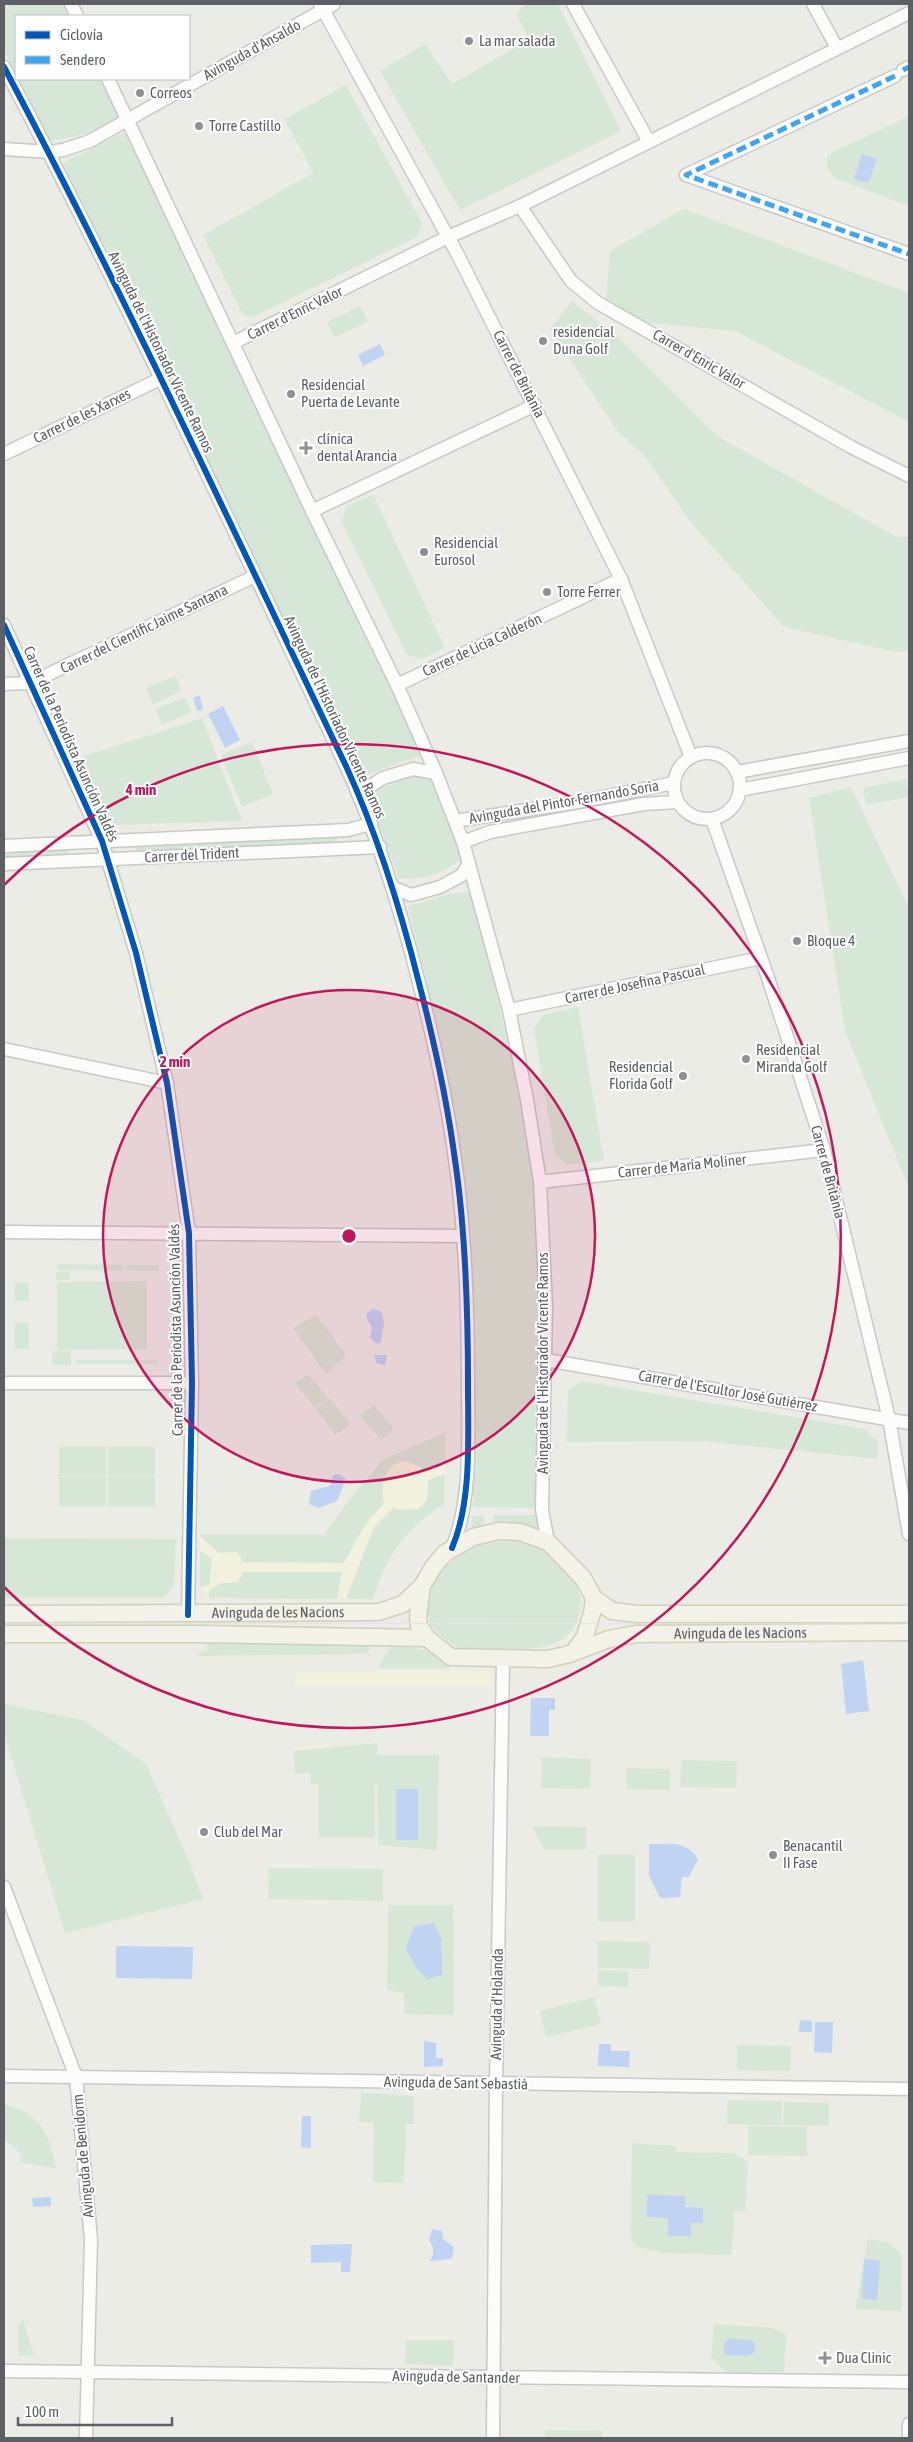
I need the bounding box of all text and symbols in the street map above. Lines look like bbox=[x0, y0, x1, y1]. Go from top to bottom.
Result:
legend bbox=[15, 15, 190, 80]
street label: Avinguda d'Ansaldo bbox=[200, 16, 303, 83]
text: Ciclovía bbox=[60, 26, 103, 43]
place label: La mar salada bbox=[479, 32, 555, 49]
marker: La mar salada bbox=[463, 35, 475, 47]
text: Sendero bbox=[60, 51, 106, 68]
place label: Correos bbox=[150, 84, 192, 101]
marker: Correos bbox=[134, 87, 146, 99]
place label: Torre Castillo bbox=[209, 117, 281, 134]
marker: Torre Castillo bbox=[193, 120, 205, 132]
street label: Avinguda de l'Historiador Vicente Ramos bbox=[105, 248, 218, 455]
street label: Carrer d'Enric Valor bbox=[244, 282, 346, 343]
place label: residencial Duna Golf bbox=[553, 323, 614, 357]
street label: Carrer d'Enric Valor bbox=[650, 325, 749, 392]
street label: Carrer de Britània bbox=[490, 327, 549, 420]
marker: residencial Duna Golf bbox=[537, 335, 549, 347]
place label: Residencial Puerta de Levante bbox=[301, 376, 400, 410]
street label: Carrer de les Xarxes bbox=[30, 385, 133, 446]
marker: Residencial Puerta de Levante bbox=[285, 388, 297, 400]
place label: clínica dental Arancia bbox=[317, 430, 397, 464]
marker: clínica dental Arancia bbox=[299, 441, 313, 455]
place label: Residencial Eurosol bbox=[434, 534, 498, 568]
marker: Residencial Eurosol bbox=[418, 546, 430, 558]
street label: Carrer del Científic Jaime Santana bbox=[57, 581, 230, 677]
place label: Torre Ferrer bbox=[557, 583, 621, 600]
marker: Torre Ferrer bbox=[541, 586, 553, 598]
street label: Carrer de Licia Calderón bbox=[420, 610, 544, 680]
street label: Avinguda de l'Historiador Vicente Ramos bbox=[281, 613, 390, 821]
street label: Carrer de la Periodista Asunción Valdés bbox=[20, 643, 122, 844]
street label: Avinguda del Pintor Fernando Soria bbox=[468, 776, 660, 827]
text: 4 min bbox=[125, 781, 156, 798]
street label: Carrer del Trident bbox=[144, 844, 240, 865]
place label: Bloque 4 bbox=[807, 932, 855, 949]
marker: Bloque 4 bbox=[791, 935, 803, 947]
street label: Carrer de Josefina Pascual bbox=[563, 960, 707, 1007]
place label: Residencial Miranda Golf bbox=[756, 1041, 827, 1075]
text: 2 min bbox=[160, 1053, 190, 1070]
marker: Residencial Miranda Golf bbox=[740, 1053, 752, 1065]
place label: Residencial Florida Golf bbox=[609, 1058, 673, 1092]
marker: Residencial Florida Golf bbox=[677, 1070, 689, 1082]
street label: Carrer de Britània bbox=[808, 1123, 849, 1220]
street label: Carrer de María Moliner bbox=[617, 1150, 747, 1181]
street label: Carrer de la Periodista Asunción Valdés bbox=[165, 1224, 186, 1436]
centre of rings bbox=[340, 1227, 358, 1245]
street label: Avinguda de l'Historiador Vicente Ramos bbox=[534, 1252, 551, 1474]
street label: Carrer de l'Escultor José Gutiérrez bbox=[637, 1366, 819, 1415]
street label: Avinguda de les Nacions bbox=[212, 1603, 344, 1621]
street label: Avinguda de les Nacions bbox=[674, 1624, 807, 1642]
place label: Club del Mar bbox=[214, 1823, 283, 1840]
marker: Club del Mar bbox=[198, 1826, 210, 1838]
place label: Benacantil II Fase bbox=[783, 1837, 843, 1871]
marker: Benacantil II Fase bbox=[767, 1849, 779, 1861]
street label: Avinguda d'Holanda bbox=[487, 1948, 506, 2060]
street label: Avinguda de Sant Sebastià bbox=[384, 2073, 528, 2092]
street label: Avinguda de Benidorm bbox=[69, 2093, 96, 2219]
place label: Dua Clinic bbox=[836, 2349, 892, 2366]
marker: Dua Clinic bbox=[818, 2351, 832, 2365]
street label: Avinguda de Santander bbox=[392, 2367, 520, 2386]
scale bar bbox=[18, 2394, 171, 2426]
text: 100 m bbox=[25, 2403, 59, 2420]

